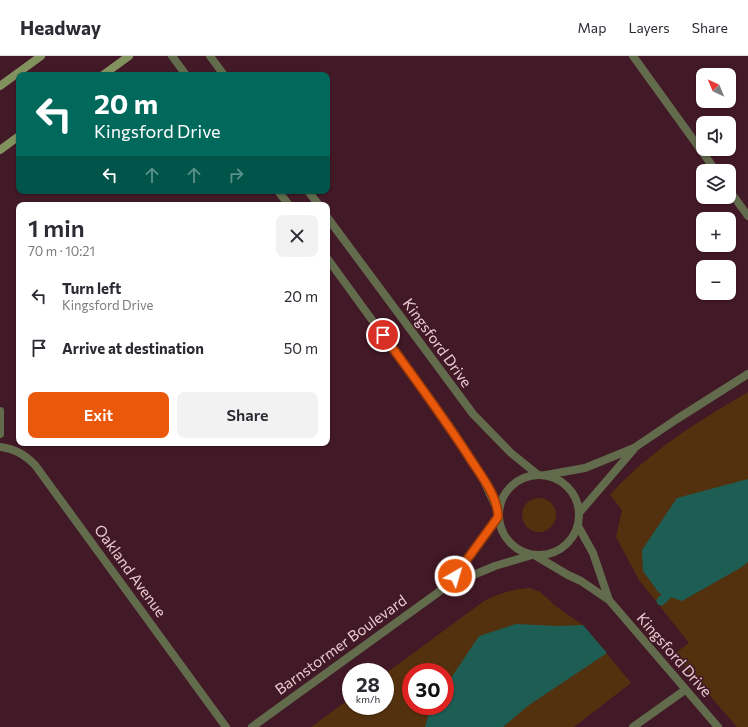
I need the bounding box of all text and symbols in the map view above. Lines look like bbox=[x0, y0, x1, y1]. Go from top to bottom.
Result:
text: Headway bbox=[20, 16, 101, 39]
text: Map bbox=[578, 19, 606, 36]
text: Layers bbox=[628, 19, 670, 36]
text: Share bbox=[692, 19, 728, 36]
north arrow bbox=[696, 68, 736, 108]
map controls bbox=[696, 68, 736, 300]
text: 20 m bbox=[94, 86, 158, 120]
icon: left bbox=[28, 88, 80, 140]
button: sound bbox=[696, 116, 736, 156]
text: Kingsford Drive bbox=[94, 120, 221, 142]
icon: left bbox=[99, 164, 121, 186]
icon: ahead bbox=[141, 164, 163, 186]
icon: ahead bbox=[183, 164, 205, 186]
icon: right bbox=[225, 164, 247, 186]
button: layers bbox=[696, 164, 736, 204]
button: + bbox=[696, 212, 736, 252]
text: 1 min bbox=[28, 213, 85, 242]
button: close bbox=[276, 215, 318, 257]
text: 70 m · 10:21 bbox=[28, 243, 95, 259]
button: − bbox=[696, 260, 736, 300]
text: Turn left bbox=[62, 279, 121, 297]
icon: left bbox=[28, 285, 50, 307]
text: 20 m bbox=[284, 287, 318, 305]
street label: Kingsford Drive bbox=[400, 294, 476, 390]
text: Kingsford Drive bbox=[62, 297, 153, 313]
pin bbox=[366, 318, 400, 352]
icon: arrive bbox=[372, 324, 394, 346]
icon: arrive bbox=[28, 337, 50, 359]
text: Arrive at destination bbox=[62, 339, 204, 357]
text: 50 m bbox=[284, 339, 318, 357]
button: Exit bbox=[28, 392, 169, 438]
button: Share bbox=[177, 392, 318, 438]
street label: Oakland Avenue bbox=[91, 521, 170, 620]
position arrow bbox=[434, 555, 476, 597]
street label: Barnstormer Boulevard bbox=[271, 590, 410, 698]
street label: Kingsford Drive bbox=[633, 609, 716, 700]
speed limit sign: 30 bbox=[402, 663, 454, 715]
text: 28 bbox=[356, 672, 380, 696]
text: km/h bbox=[356, 693, 380, 705]

